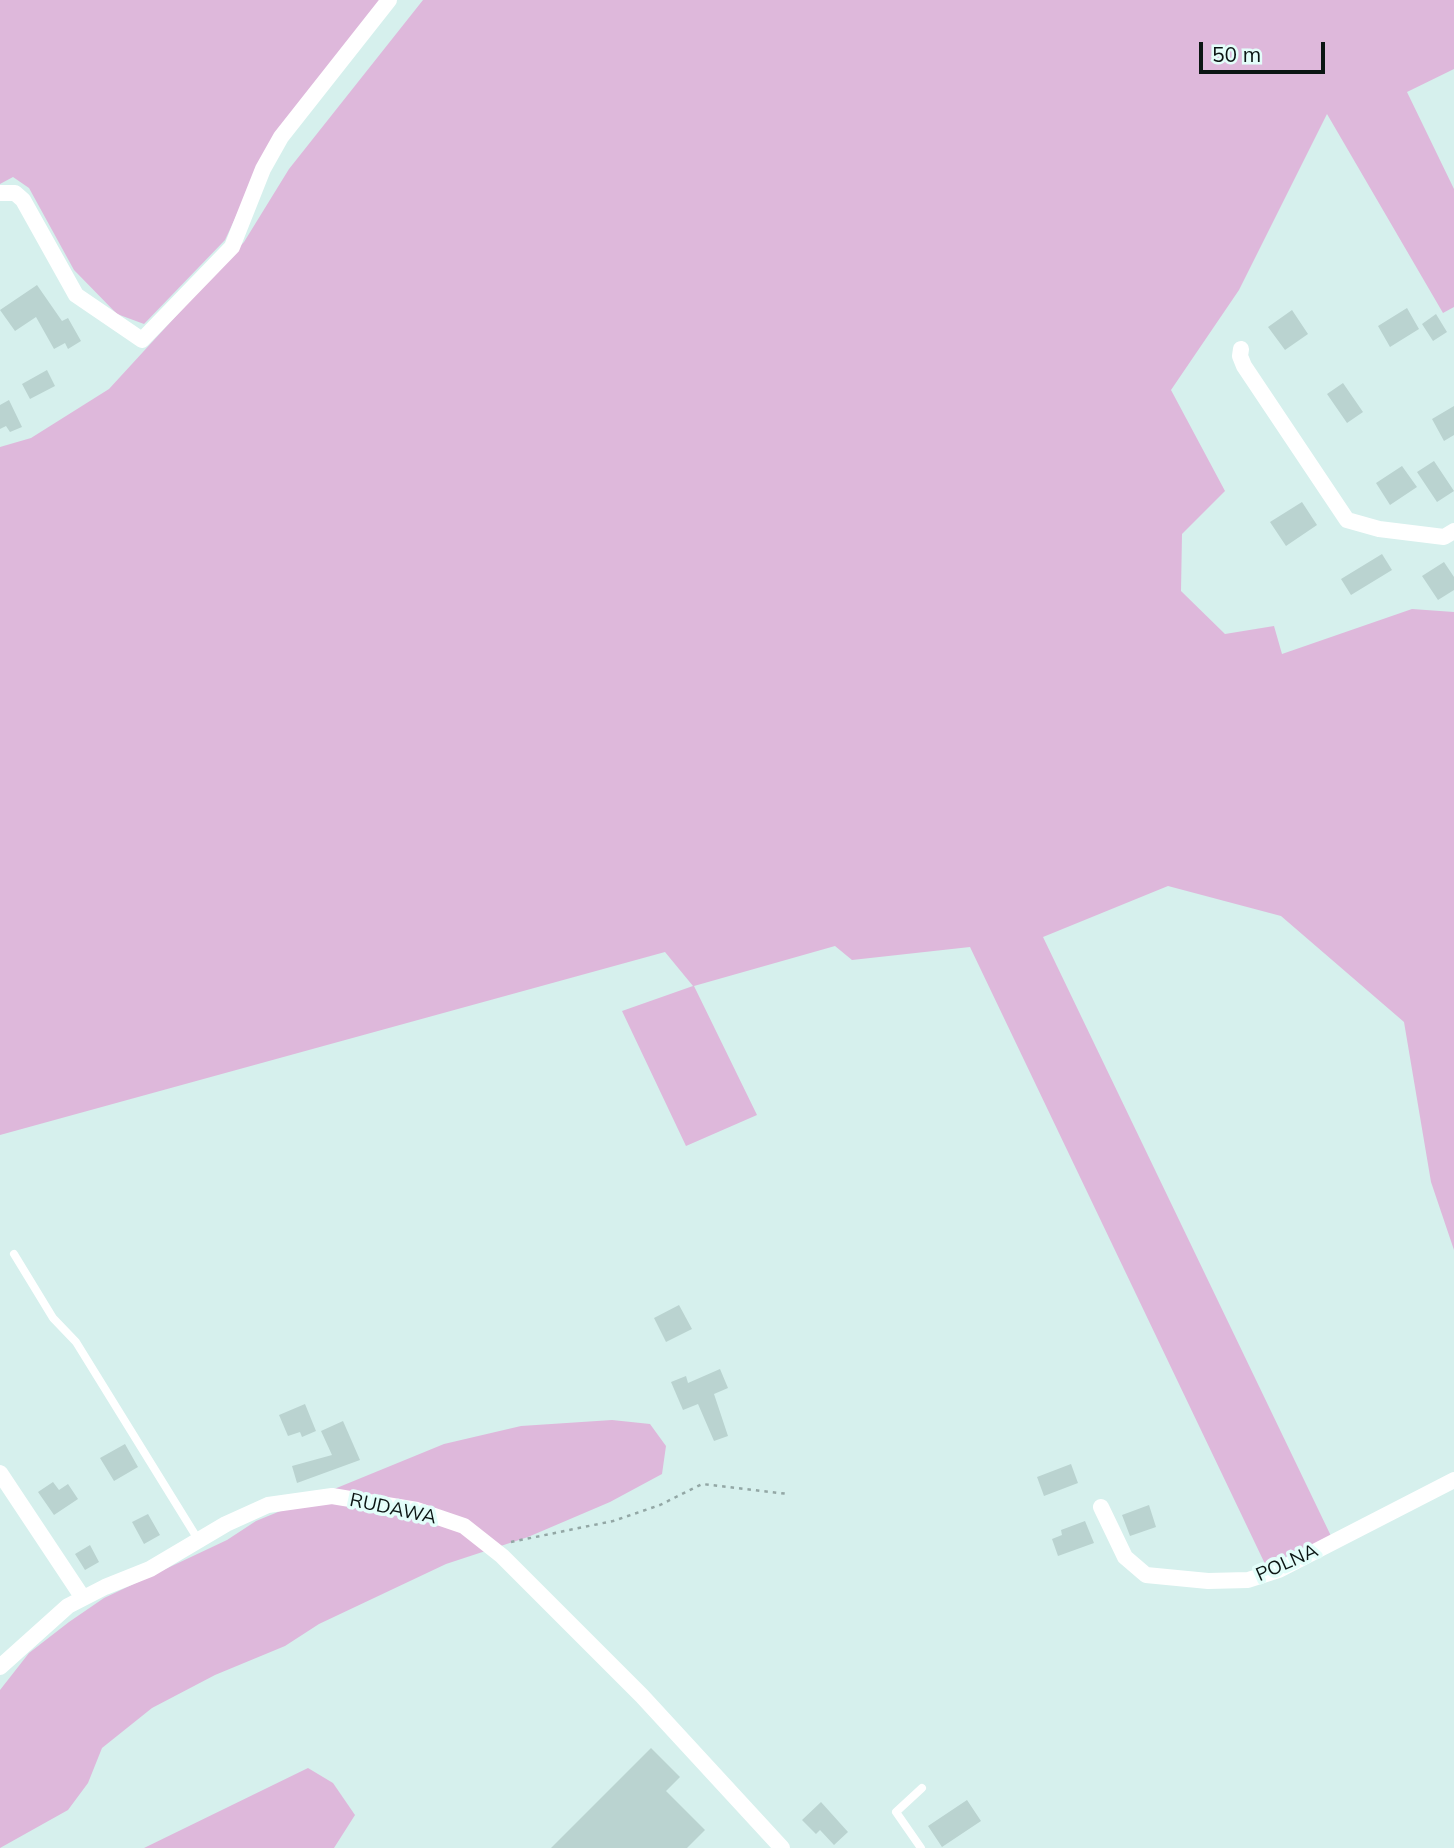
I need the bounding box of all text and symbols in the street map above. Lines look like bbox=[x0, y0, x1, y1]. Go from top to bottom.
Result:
scale bar bbox=[1202, 28, 1328, 72]
text: 50 m bbox=[1212, 41, 1261, 67]
street label: RUDAWA bbox=[348, 1489, 438, 1529]
street label: POLNA bbox=[1252, 1539, 1322, 1587]

